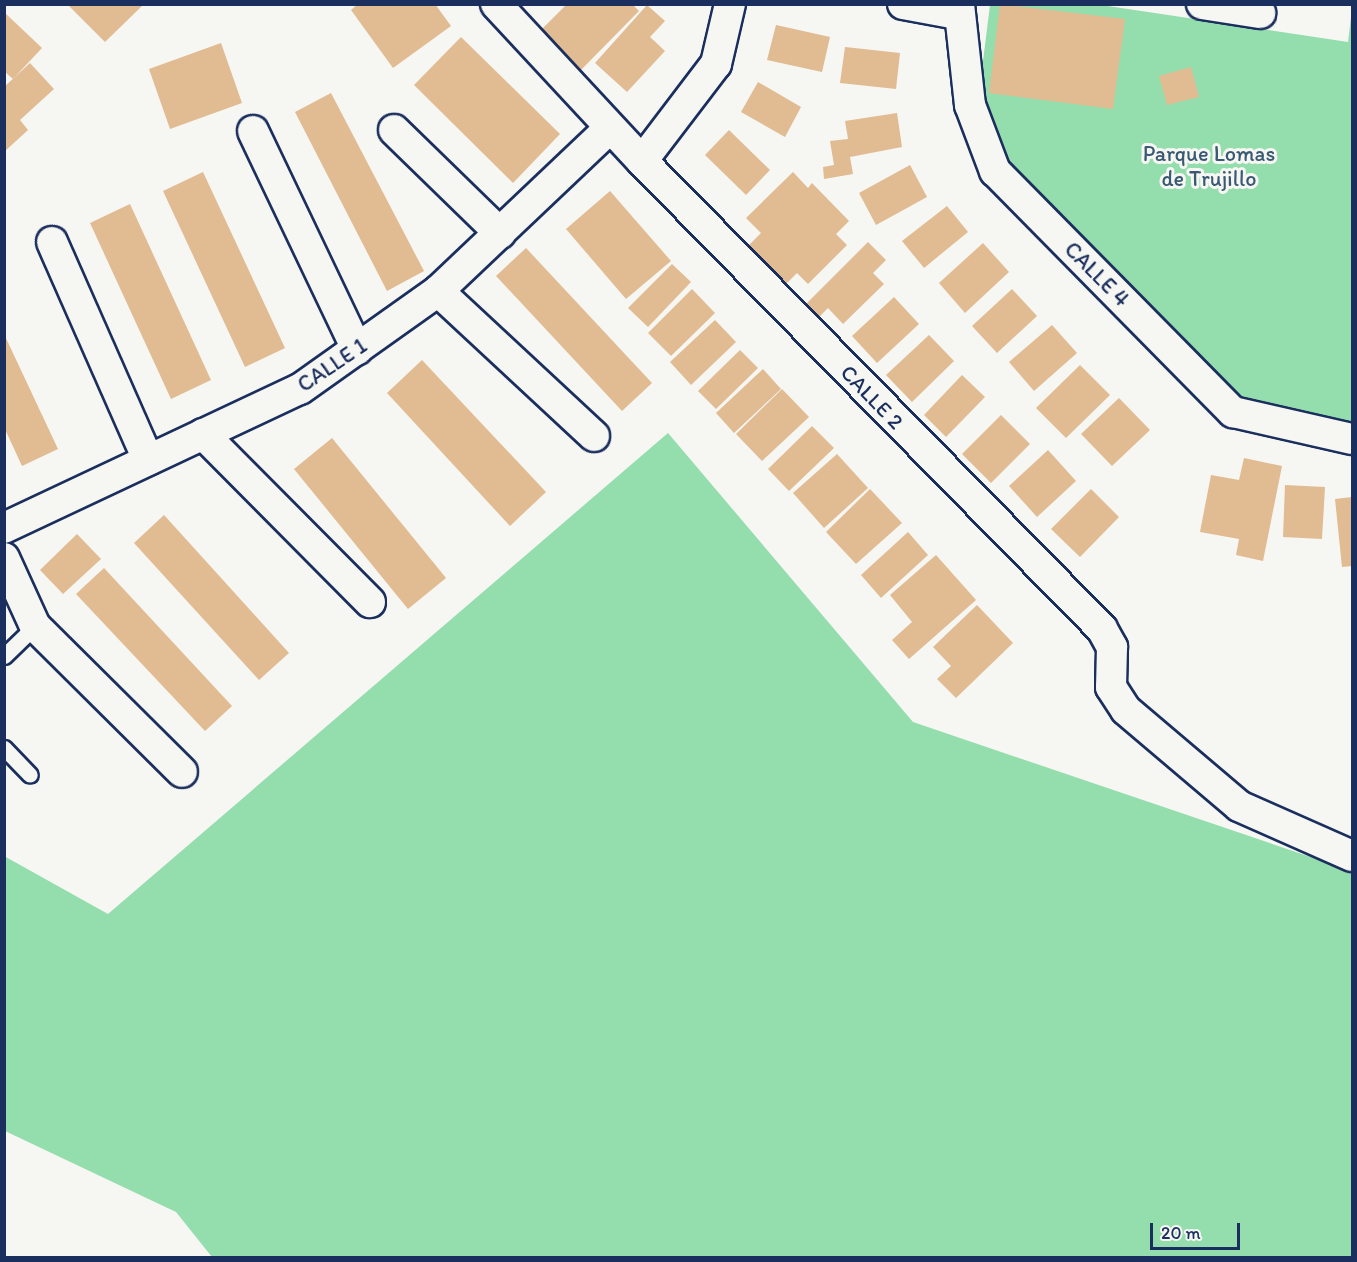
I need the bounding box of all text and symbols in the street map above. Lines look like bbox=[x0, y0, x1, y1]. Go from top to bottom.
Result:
park label: Parque Lomas de Trujillo bbox=[1143, 140, 1275, 192]
street label: CALLE 4 bbox=[1059, 236, 1135, 312]
street label: CALLE 1 bbox=[292, 332, 372, 398]
street label: CALLE 2 bbox=[835, 359, 909, 435]
scale bar bbox=[1153, 1211, 1243, 1249]
text: 20 m bbox=[1161, 1222, 1201, 1244]

